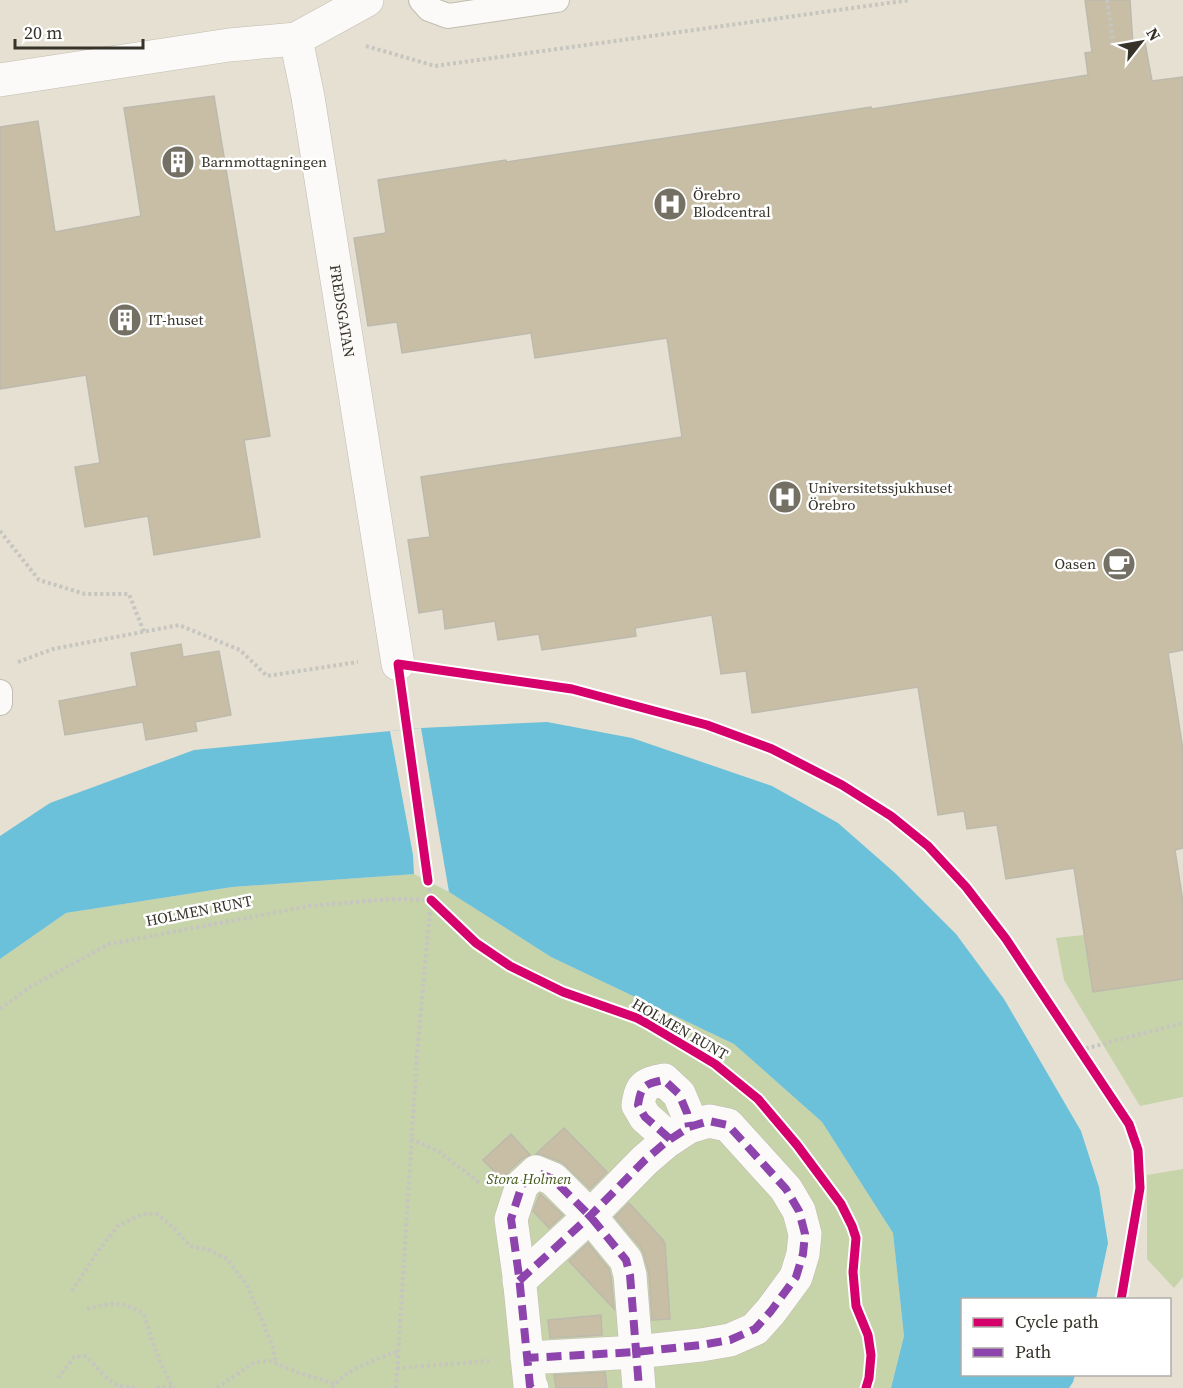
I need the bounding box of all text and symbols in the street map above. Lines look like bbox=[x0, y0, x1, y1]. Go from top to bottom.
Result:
scale bar bbox=[15, 12, 142, 50]
north arrow bbox=[1111, 12, 1171, 72]
text: 20 m bbox=[24, 20, 62, 45]
text: N bbox=[1141, 24, 1166, 45]
building icon: Barnmottagningen bbox=[160, 144, 196, 180]
place label: Barnmottagningen bbox=[201, 151, 327, 172]
place label: Örebro Blodcentral bbox=[693, 184, 771, 222]
hospital icon: Örebro Blodcentral bbox=[652, 186, 688, 222]
street label: FREDSGATAN bbox=[325, 263, 360, 359]
building icon: IT-huset bbox=[107, 302, 143, 338]
place label: IT-huset bbox=[148, 309, 204, 330]
place label: Universitetssjukhuset Örebro bbox=[808, 477, 952, 515]
hospital icon: Universitetssjukhuset Örebro bbox=[767, 479, 803, 515]
cafe icon: Oasen bbox=[1101, 546, 1137, 582]
place label: Oasen bbox=[1055, 553, 1096, 574]
street label: HOLMEN RUNT bbox=[144, 890, 254, 931]
street label: HOLMEN RUNT bbox=[628, 993, 732, 1065]
park label: Stora Holmen bbox=[487, 1168, 572, 1189]
legend bbox=[961, 1298, 1171, 1376]
text: Cycle path bbox=[1015, 1309, 1099, 1334]
text: Path bbox=[1015, 1339, 1052, 1364]

